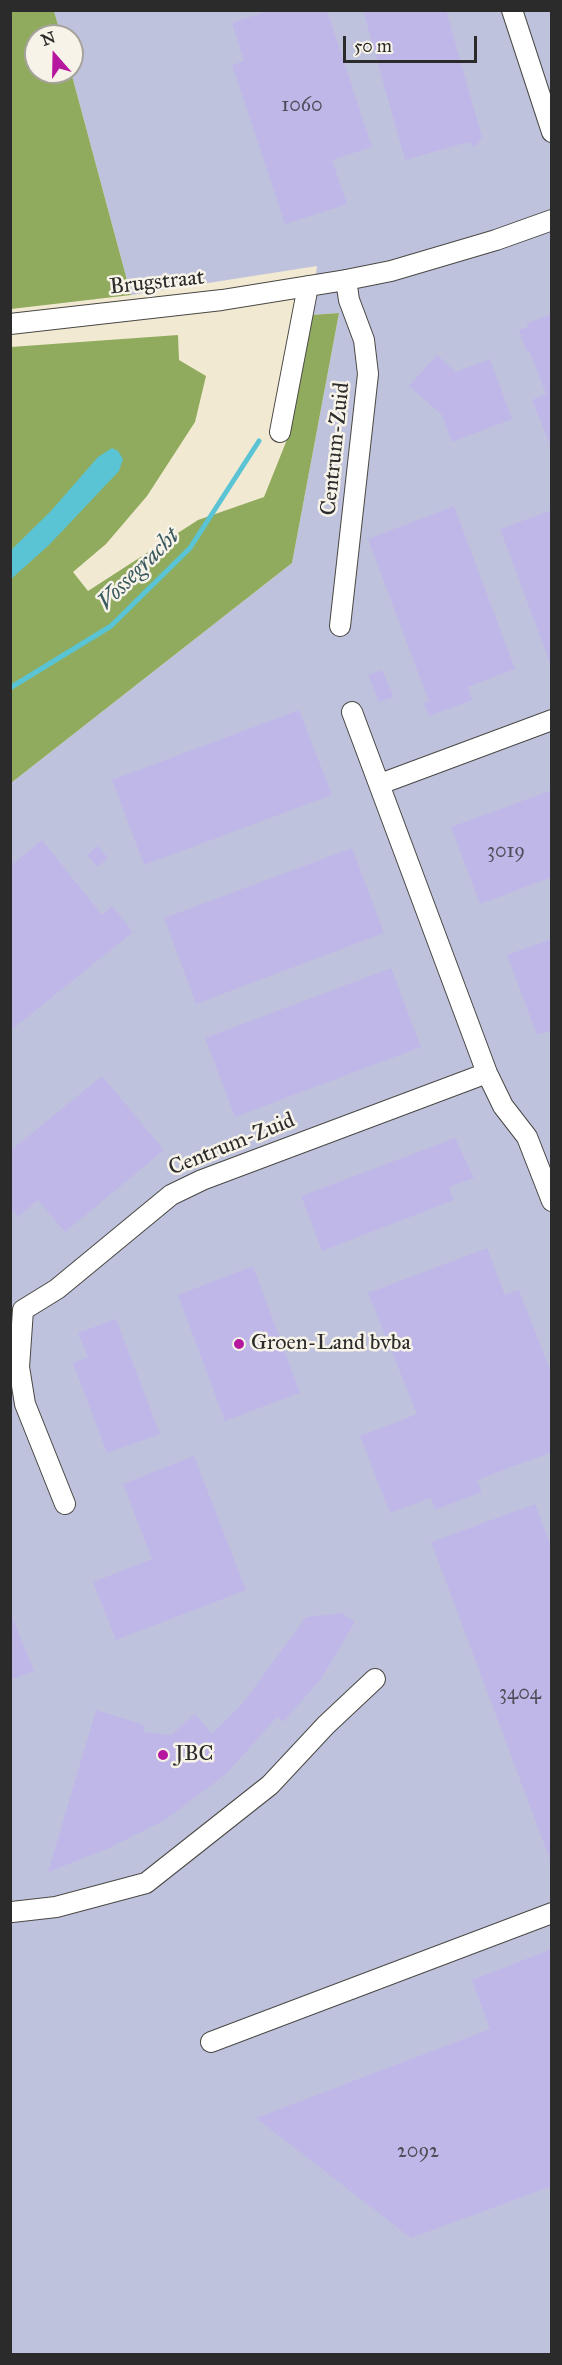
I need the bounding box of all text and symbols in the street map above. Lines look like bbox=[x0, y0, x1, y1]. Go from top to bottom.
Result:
north arrow bbox=[24, 24, 84, 84]
scale bar bbox=[346, 24, 480, 62]
text: N bbox=[39, 27, 58, 50]
text: 50 m bbox=[354, 35, 392, 57]
house number: 1060 bbox=[281, 94, 323, 118]
street label: Brugstraat bbox=[108, 265, 206, 301]
street label: Centrum-Zuid bbox=[316, 381, 356, 517]
water label: Vossegracht bbox=[92, 523, 186, 617]
house number: 3019 bbox=[487, 840, 525, 864]
street label: Centrum-Zuid bbox=[165, 1108, 299, 1182]
place label: Groen-Land bvba bbox=[251, 1331, 411, 1357]
marker: Groen-Land bvba bbox=[232, 1337, 246, 1351]
house number: 3404 bbox=[499, 1682, 541, 1706]
place label: JBC bbox=[175, 1742, 213, 1768]
marker: JBC bbox=[156, 1748, 170, 1762]
house number: 2092 bbox=[397, 2140, 439, 2164]

